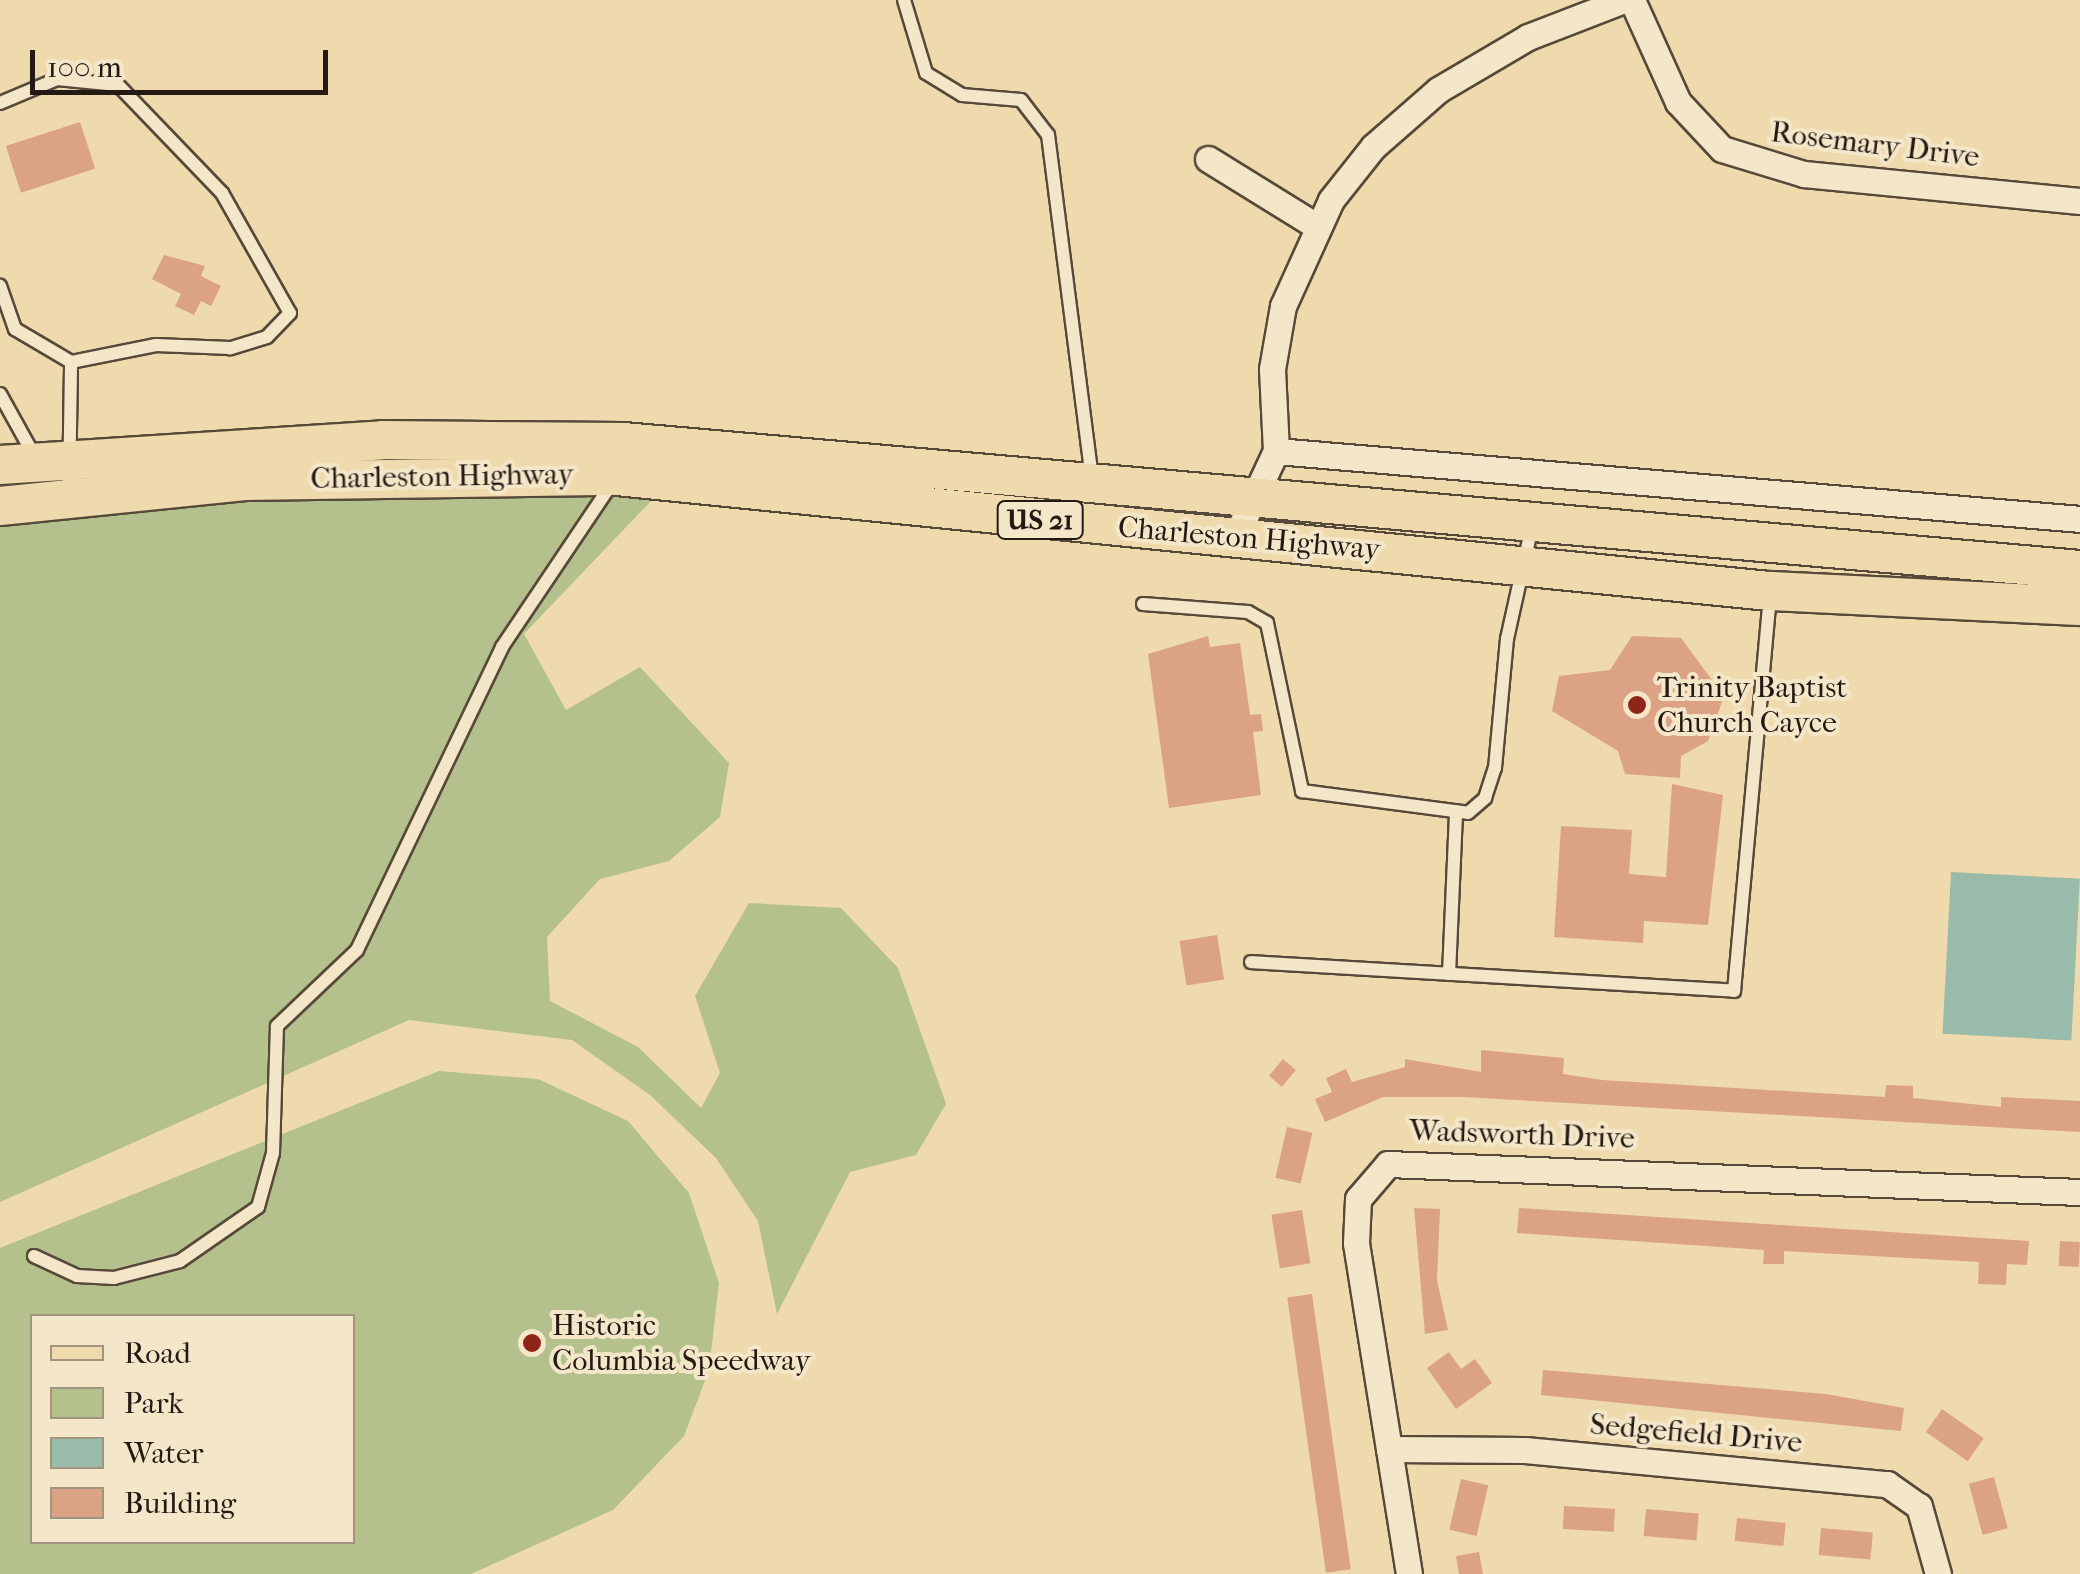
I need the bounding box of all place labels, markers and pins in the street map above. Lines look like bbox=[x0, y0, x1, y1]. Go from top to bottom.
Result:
place label: Trinity Baptist Church Cayce bbox=[1657, 670, 1847, 740]
marker: Trinity Baptist Church Cayce bbox=[1626, 694, 1648, 716]
place label: Historic Columbia Speedway bbox=[552, 1308, 811, 1378]
marker: Historic Columbia Speedway bbox=[521, 1332, 543, 1354]

